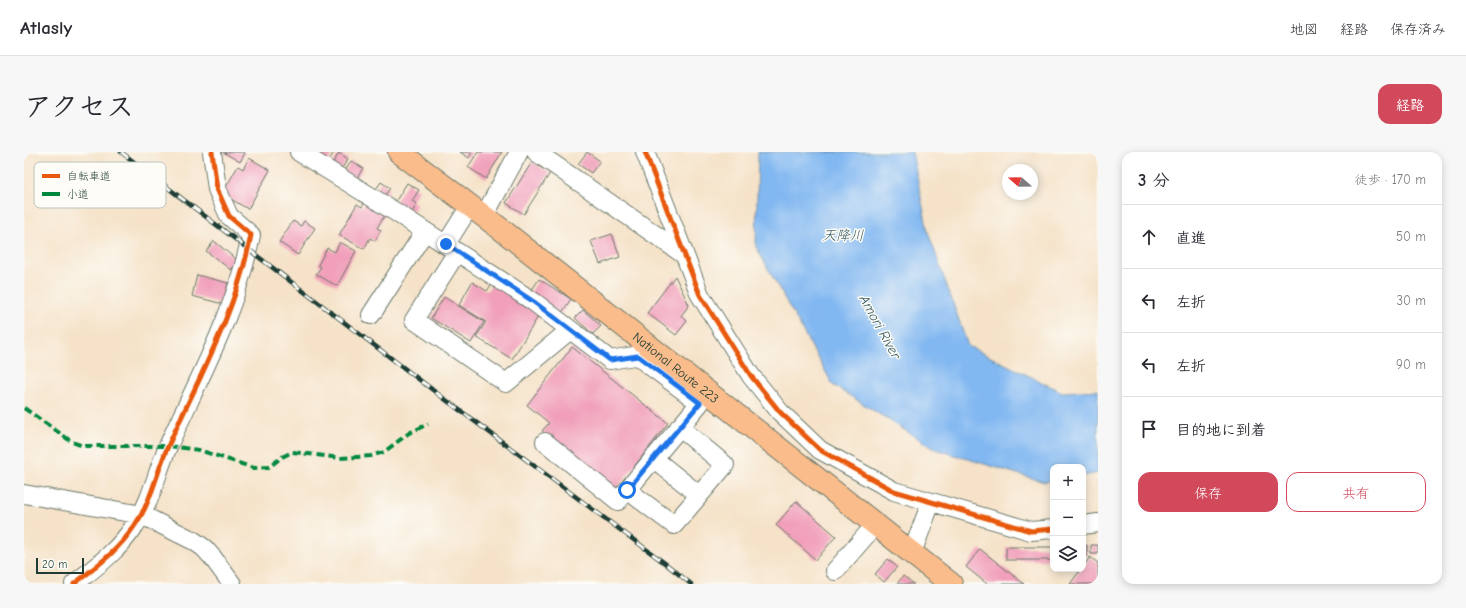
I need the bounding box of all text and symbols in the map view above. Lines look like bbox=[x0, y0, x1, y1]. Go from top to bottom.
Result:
text: Atlasly bbox=[20, 17, 72, 39]
text: 地図 bbox=[1290, 21, 1318, 38]
text: 経路 bbox=[1340, 21, 1368, 38]
text: 保存済み bbox=[1390, 21, 1446, 38]
button: 経路 bbox=[1378, 84, 1442, 124]
text: アクセス bbox=[24, 91, 134, 123]
legend bbox=[34, 162, 166, 208]
north arrow bbox=[1002, 164, 1038, 200]
text: 自転車道 bbox=[67, 170, 111, 183]
text: 3 分 bbox=[1138, 171, 1169, 190]
text: 徒歩 · 170 m bbox=[1355, 172, 1426, 187]
text: 小道 bbox=[67, 188, 89, 201]
icon: ahead bbox=[1138, 226, 1160, 248]
water label: 天降川 bbox=[822, 227, 864, 244]
text: 直進 bbox=[1176, 229, 1206, 247]
text: 50 m bbox=[1396, 229, 1426, 244]
route end bbox=[437, 235, 455, 253]
icon: left bbox=[1138, 290, 1160, 312]
water label: Amori River bbox=[855, 291, 905, 363]
text: 左折 bbox=[1176, 293, 1206, 311]
text: 30 m bbox=[1396, 293, 1426, 308]
street label: National Route 223 bbox=[630, 329, 722, 406]
icon: left bbox=[1138, 354, 1160, 376]
text: 左折 bbox=[1176, 357, 1206, 375]
text: 90 m bbox=[1396, 357, 1426, 372]
icon: arrive bbox=[1138, 418, 1160, 440]
text: 目的地に到着 bbox=[1176, 421, 1266, 439]
map controls bbox=[1050, 464, 1086, 572]
button: + bbox=[1050, 464, 1086, 500]
button: 保存 bbox=[1138, 472, 1278, 512]
button: 共有 bbox=[1286, 472, 1426, 512]
route start bbox=[618, 481, 636, 499]
button: − bbox=[1050, 500, 1086, 536]
button: layers bbox=[1050, 536, 1086, 572]
scale bar bbox=[36, 556, 84, 575]
text: 20 m bbox=[42, 558, 67, 571]

